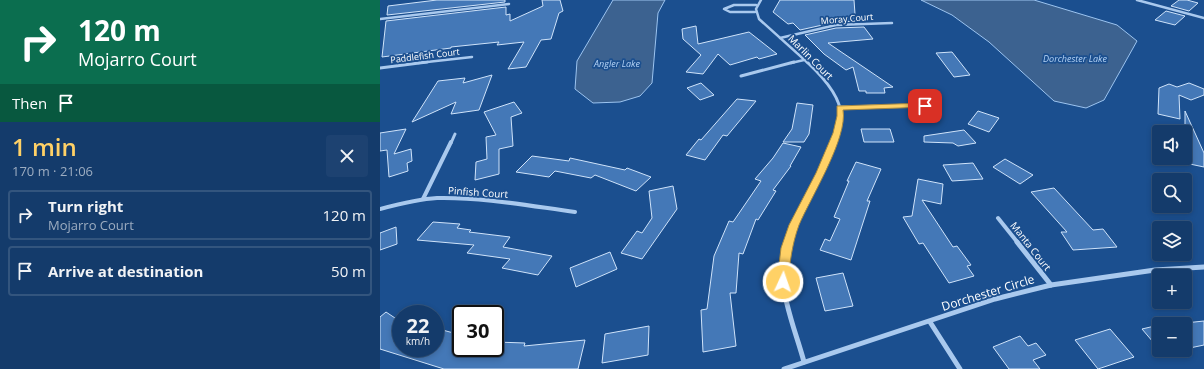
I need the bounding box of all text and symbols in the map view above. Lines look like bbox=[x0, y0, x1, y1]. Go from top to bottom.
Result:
street label: Moray Court bbox=[820, 10, 874, 27]
text: 120 m bbox=[78, 11, 161, 49]
icon: right bbox=[12, 16, 64, 68]
street label: Marlin Court bbox=[785, 31, 837, 83]
street label: Paddlefish Court bbox=[390, 45, 460, 66]
text: Mojarro Court bbox=[78, 47, 197, 71]
water label: Dorchester Lake bbox=[1043, 52, 1107, 65]
water label: Angler Lake bbox=[593, 57, 640, 70]
pin bbox=[908, 89, 942, 123]
icon: arrive bbox=[55, 92, 77, 114]
text: Then bbox=[12, 93, 47, 113]
icon: arrive bbox=[914, 95, 936, 117]
map controls bbox=[1152, 125, 1192, 357]
button: sound bbox=[1152, 125, 1192, 165]
text: 1 min bbox=[12, 130, 77, 163]
button: close bbox=[326, 135, 368, 177]
text: 170 m · 21:06 bbox=[12, 162, 93, 180]
button: search bbox=[1152, 173, 1192, 213]
street label: Pinfish Court bbox=[448, 183, 509, 201]
text: Turn right bbox=[48, 196, 123, 216]
icon: right bbox=[14, 204, 36, 226]
text: 120 m bbox=[322, 205, 366, 225]
text: Mojarro Court bbox=[48, 216, 134, 234]
street label: Manta Court bbox=[1007, 219, 1055, 274]
button: layers bbox=[1152, 221, 1192, 261]
icon: arrive bbox=[14, 260, 36, 282]
text: Arrive at destination bbox=[48, 261, 203, 281]
text: 50 m bbox=[331, 261, 366, 281]
position arrow bbox=[762, 261, 804, 303]
button: + bbox=[1152, 269, 1192, 309]
street label: Dorchester Circle bbox=[939, 270, 1037, 315]
speed limit sign: 30 bbox=[452, 305, 504, 357]
text: 22 bbox=[407, 312, 429, 339]
button: − bbox=[1152, 317, 1192, 357]
text: km/h bbox=[406, 334, 430, 348]

